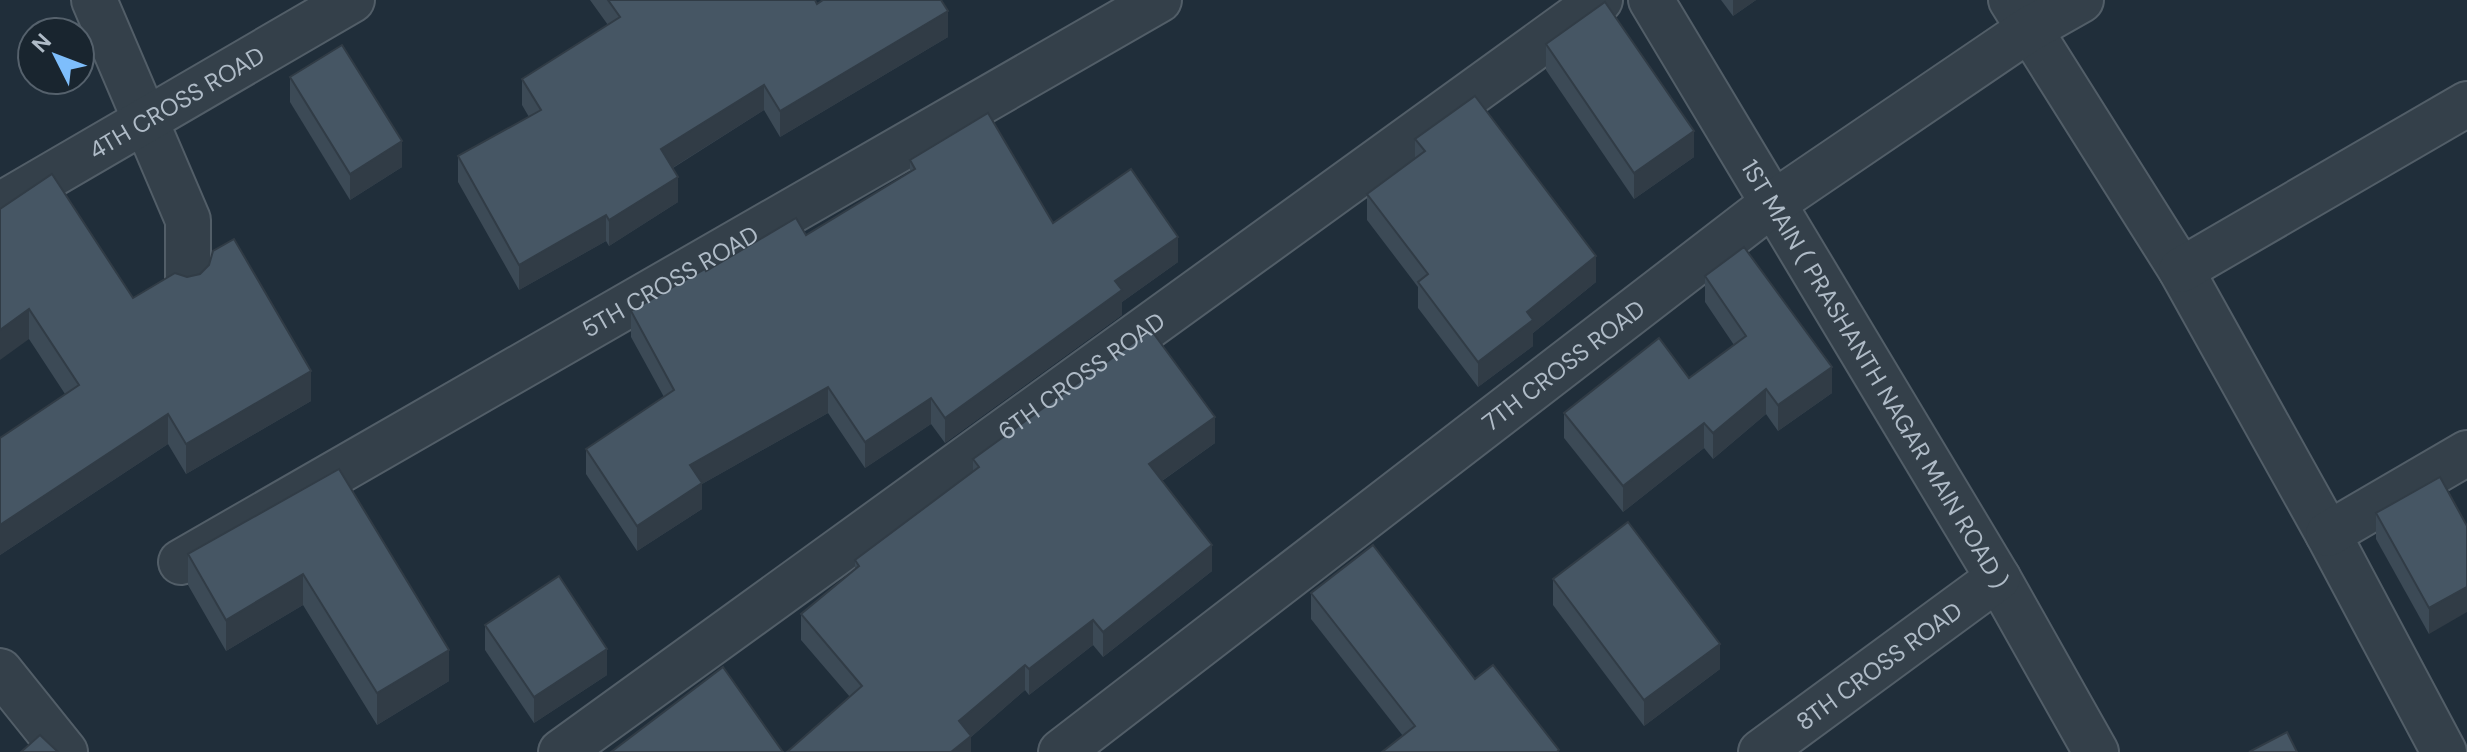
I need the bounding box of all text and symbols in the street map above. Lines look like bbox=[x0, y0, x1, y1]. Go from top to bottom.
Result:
north arrow bbox=[16, 16, 96, 96]
text: N bbox=[25, 27, 58, 59]
street label: 4TH CROSS ROAD bbox=[83, 39, 270, 166]
street label: 1ST MAIN ( PRASHANTH NAGAR MAIN ROAD ) bbox=[1735, 154, 2016, 594]
street label: 5TH CROSS ROAD bbox=[576, 218, 764, 344]
street label: 7TH CROSS ROAD bbox=[1475, 292, 1651, 438]
street label: 6TH CROSS ROAD bbox=[991, 305, 1171, 446]
street label: 8TH CROSS ROAD bbox=[1790, 594, 1968, 737]

